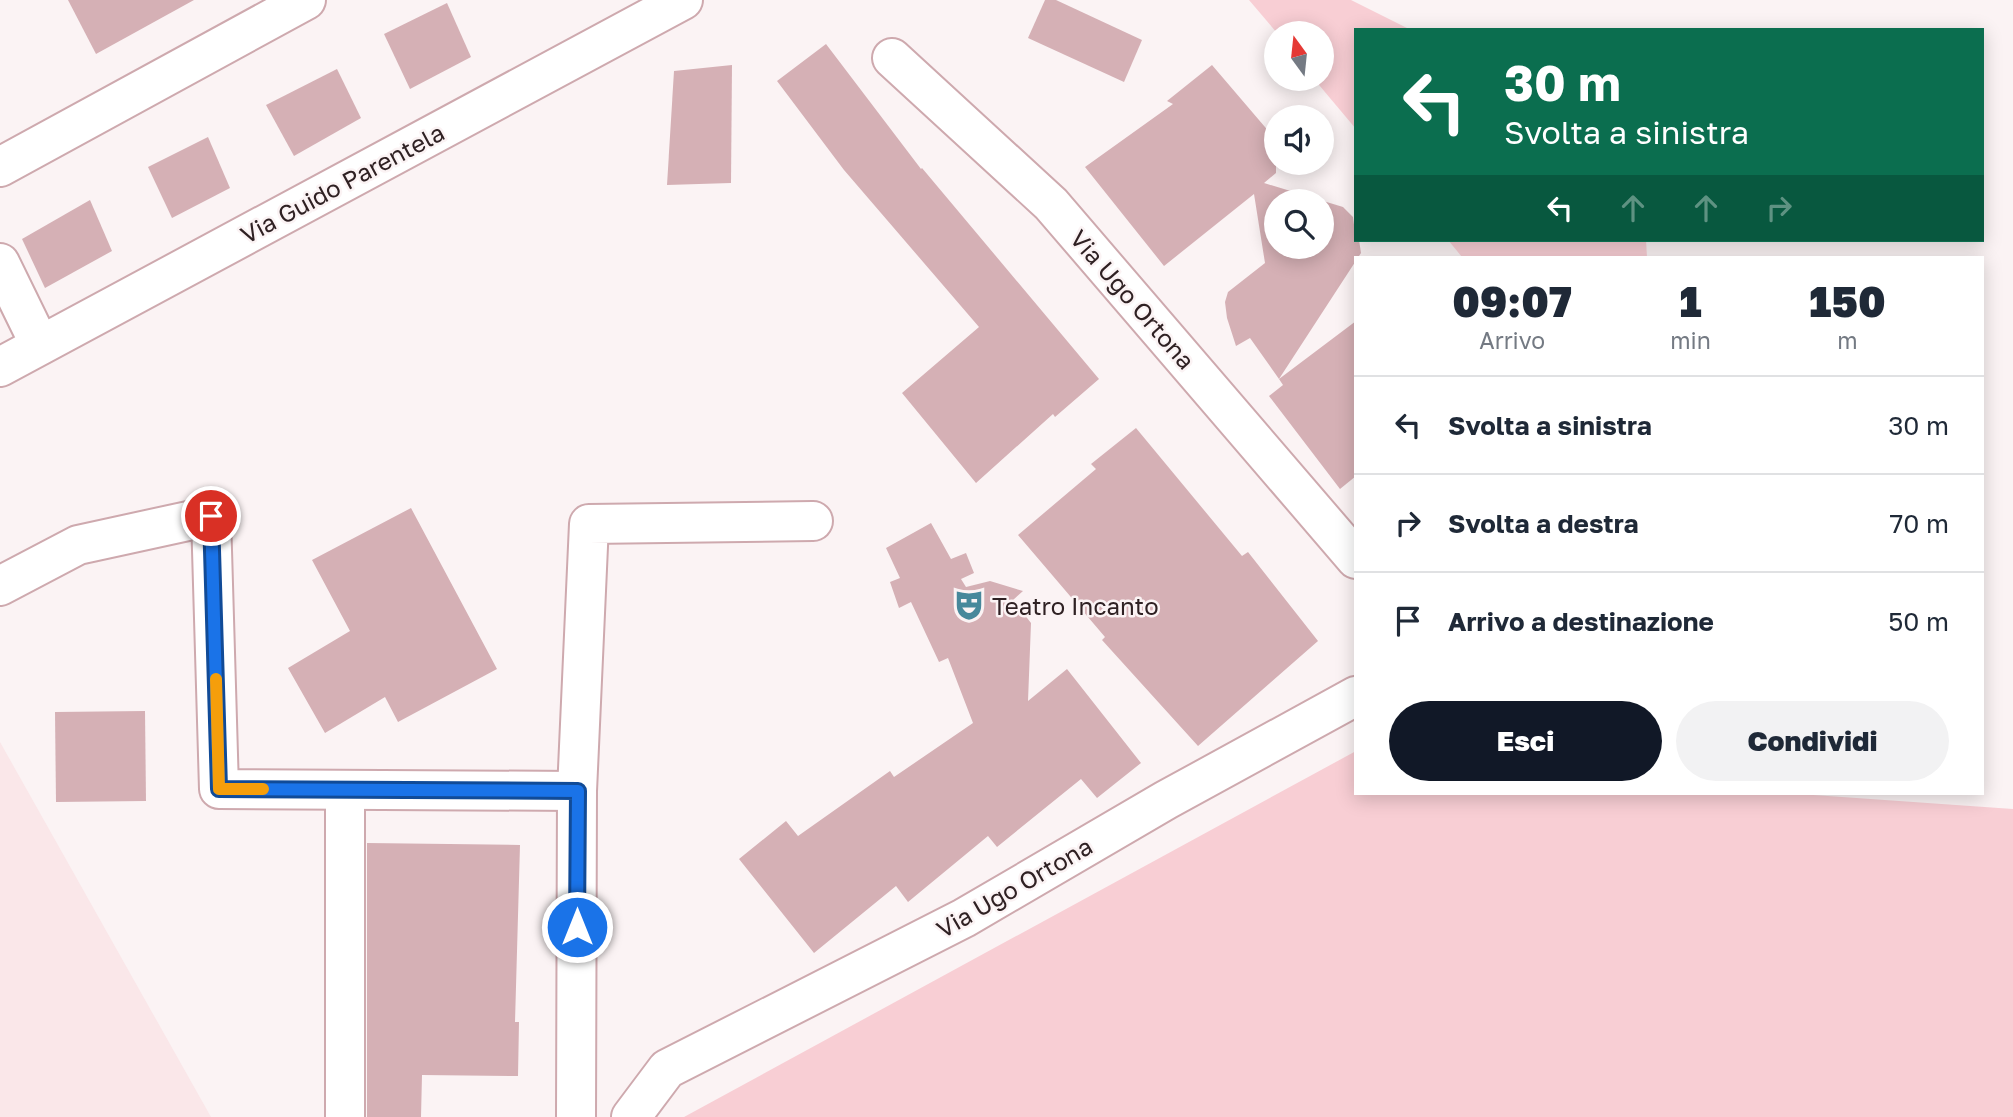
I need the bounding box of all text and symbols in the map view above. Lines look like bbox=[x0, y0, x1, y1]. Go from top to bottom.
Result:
north arrow bbox=[1264, 21, 1334, 91]
map controls bbox=[1264, 21, 1334, 259]
text: 30 m bbox=[1504, 53, 1621, 112]
icon: left bbox=[1389, 56, 1480, 147]
button: sound bbox=[1264, 105, 1334, 175]
text: Svolta a sinistra bbox=[1504, 113, 1749, 151]
street label: Via Guido Parentela bbox=[235, 117, 449, 249]
button: search bbox=[1264, 189, 1334, 259]
icon: left bbox=[1541, 189, 1579, 227]
icon: ahead bbox=[1614, 189, 1652, 227]
icon: ahead bbox=[1687, 189, 1725, 227]
icon: right bbox=[1760, 189, 1798, 227]
street label: Via Ugo Ortona bbox=[1065, 224, 1201, 374]
text: 09:07 bbox=[1452, 276, 1572, 326]
text: 1 bbox=[1680, 276, 1702, 326]
text: 150 bbox=[1809, 276, 1886, 326]
text: Arrivo bbox=[1479, 326, 1545, 354]
text: min bbox=[1670, 326, 1711, 354]
text: m bbox=[1837, 326, 1858, 354]
icon: left bbox=[1389, 406, 1427, 444]
text: Svolta a sinistra bbox=[1448, 410, 1652, 441]
text: 30 m bbox=[1888, 410, 1949, 441]
pin bbox=[181, 486, 241, 546]
icon: arrive bbox=[192, 497, 230, 535]
icon: right bbox=[1389, 504, 1427, 542]
text: Svolta a destra bbox=[1448, 508, 1639, 539]
text: 70 m bbox=[1890, 508, 1949, 539]
theatre icon: Teatro Incanto bbox=[952, 588, 986, 622]
place label: Teatro Incanto bbox=[992, 591, 1159, 620]
icon: arrive bbox=[1389, 602, 1427, 640]
text: Arrivo a destinazione bbox=[1448, 606, 1714, 637]
text: 50 m bbox=[1888, 606, 1949, 637]
button: Esci bbox=[1389, 701, 1662, 781]
button: Condividi bbox=[1676, 701, 1949, 781]
street label: Via Ugo Ortona bbox=[931, 831, 1097, 943]
position arrow bbox=[540, 890, 614, 964]

